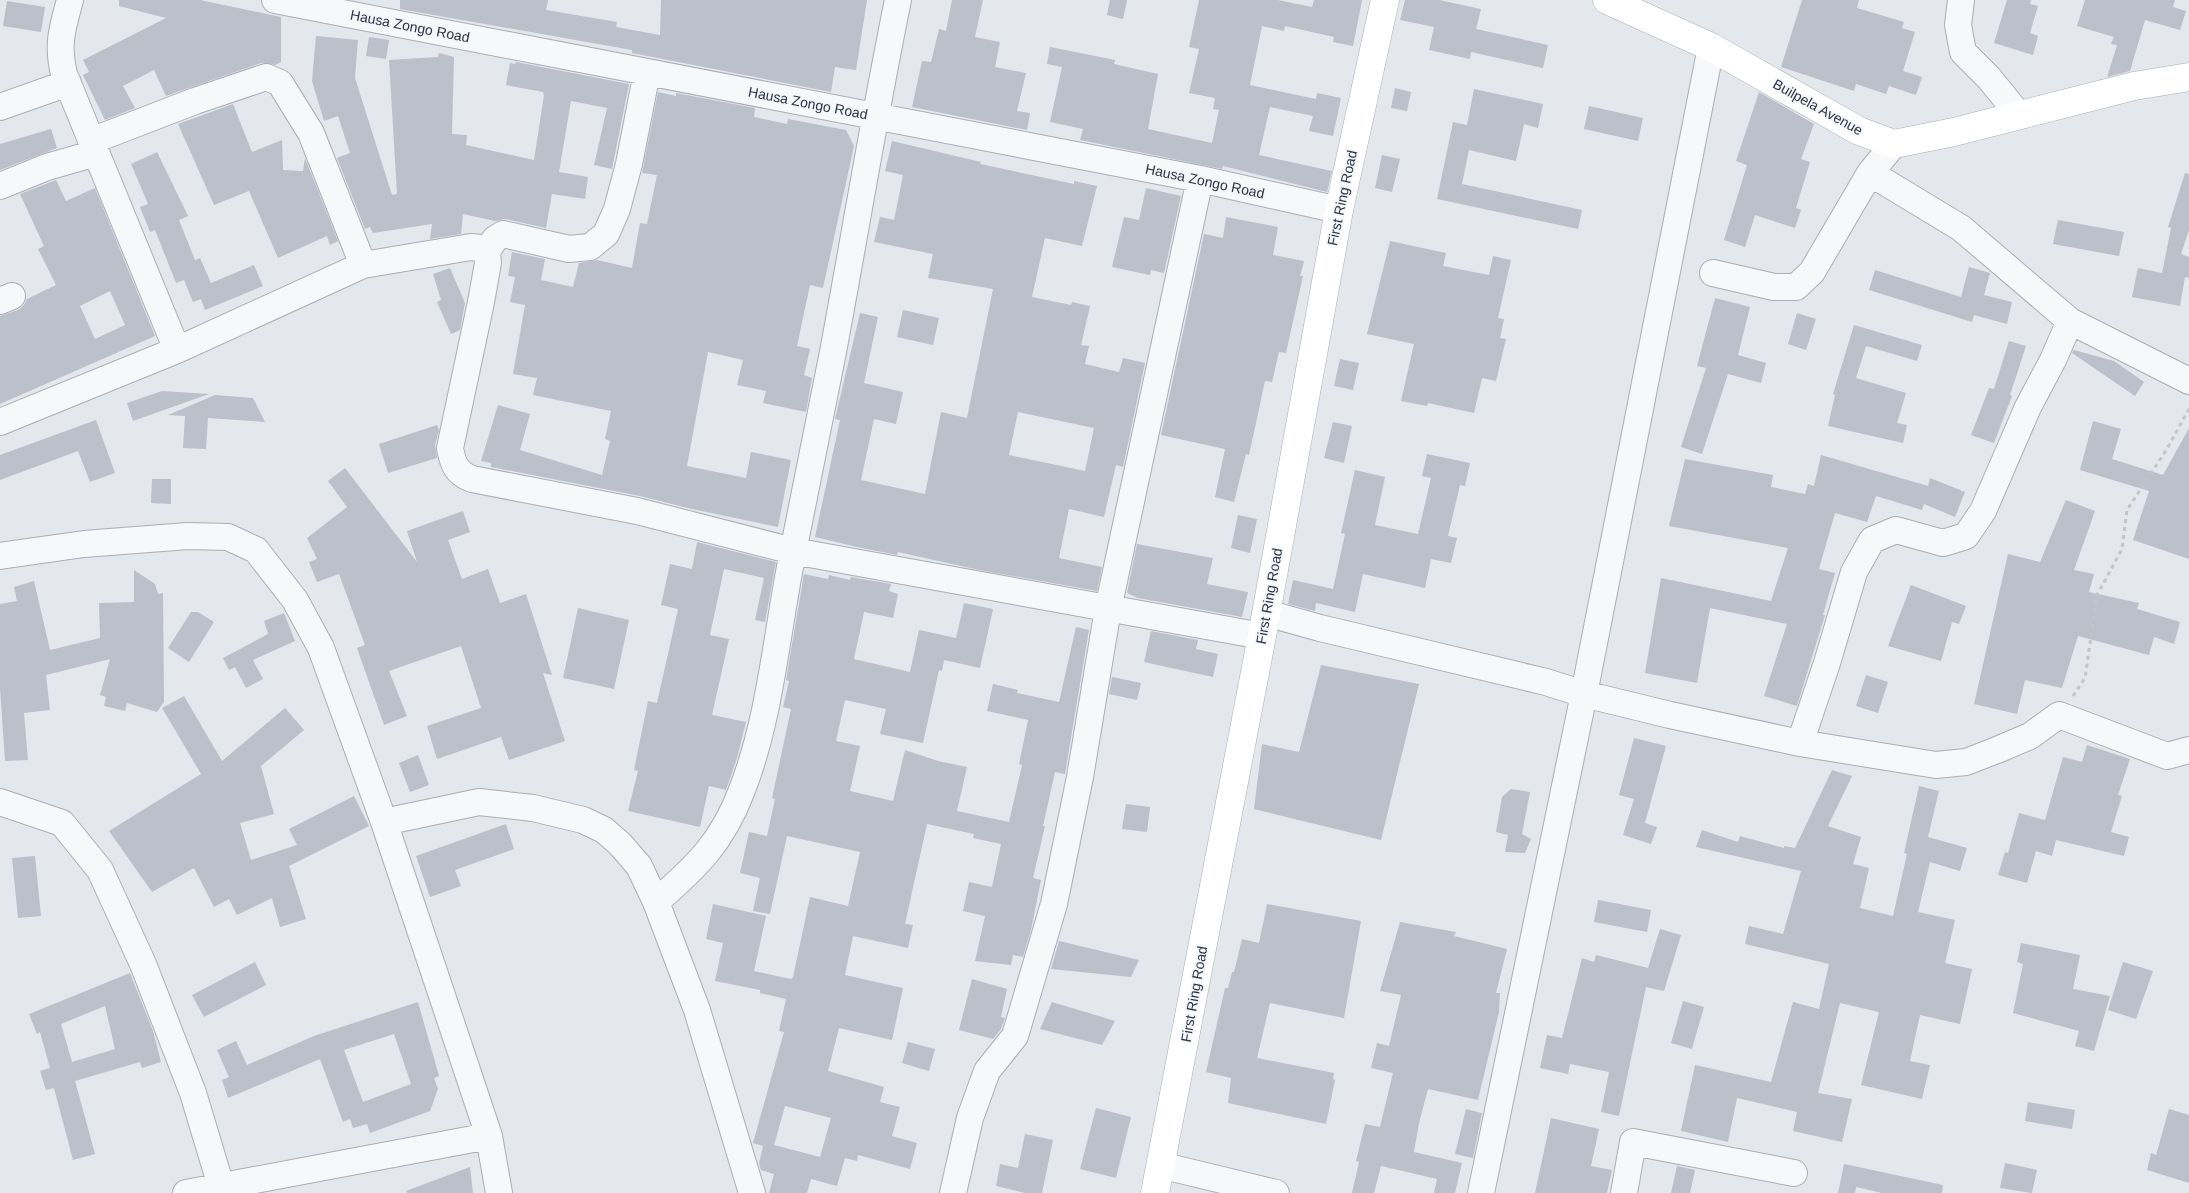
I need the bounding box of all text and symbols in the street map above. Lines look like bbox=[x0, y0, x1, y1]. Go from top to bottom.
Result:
street label: Hausa Zongo Road bbox=[349, 7, 471, 45]
street label: Builpela Avenue bbox=[1770, 76, 1866, 138]
street label: Hausa Zongo Road bbox=[747, 84, 869, 122]
street label: First Ring Road bbox=[1324, 149, 1360, 247]
street label: Hausa Zongo Road bbox=[1144, 161, 1266, 201]
street label: First Ring Road bbox=[1253, 547, 1285, 645]
street label: First Ring Road bbox=[1178, 945, 1210, 1043]

